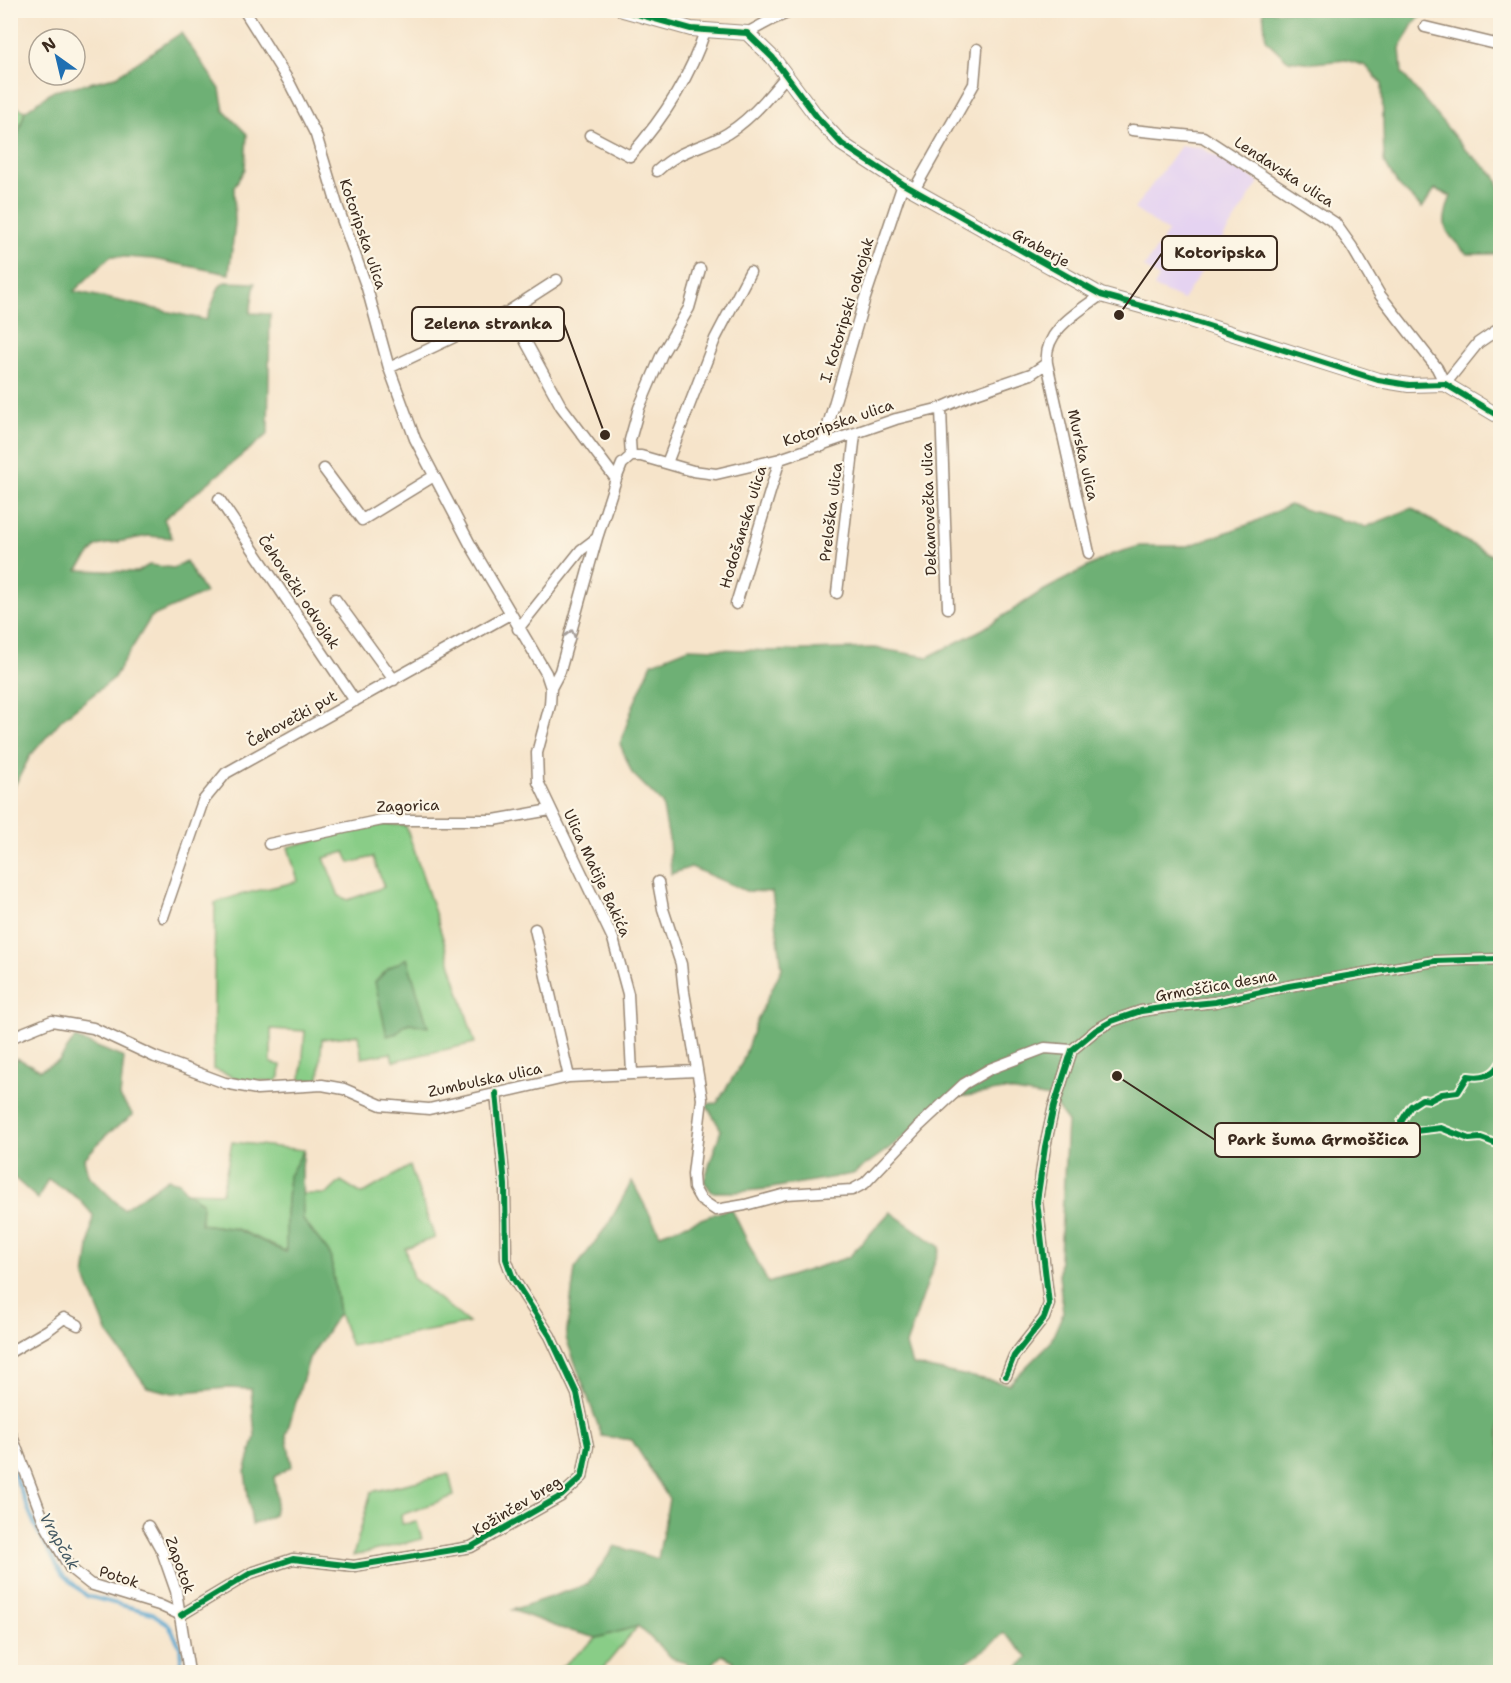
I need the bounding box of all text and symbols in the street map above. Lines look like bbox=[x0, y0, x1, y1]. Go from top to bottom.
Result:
north arrow bbox=[27, 27, 87, 87]
text: N bbox=[38, 33, 60, 57]
street label: Lendavska ulica bbox=[1230, 132, 1338, 212]
street label: Kotoripska ulica bbox=[335, 176, 392, 293]
street label: Graberje bbox=[1009, 224, 1073, 272]
street label: I. Kotoripski odvojak bbox=[815, 235, 879, 385]
callout: Kotoripska bbox=[1162, 236, 1277, 270]
text: Kotoripska bbox=[1174, 242, 1266, 263]
callout: Zelena stranka bbox=[412, 307, 564, 341]
text: Zelena stranka bbox=[424, 313, 552, 334]
street label: Kotoripska ulica bbox=[780, 394, 897, 451]
street label: Murska ulica bbox=[1063, 407, 1103, 503]
street label: Dekanovečka ulica bbox=[917, 441, 941, 576]
street label: Preloška ulica bbox=[815, 461, 847, 563]
street label: Hodošanska ulica bbox=[715, 463, 771, 591]
street label: Čehovečki odvojak bbox=[253, 531, 345, 653]
one-way arrow bbox=[564, 629, 576, 639]
street label: Čehovečki put bbox=[243, 685, 341, 752]
street label: Zagorica bbox=[376, 795, 441, 817]
street label: Ulica Matije Bakića bbox=[559, 806, 636, 941]
street label: Grmoščica desna bbox=[1154, 965, 1279, 1007]
street label: Zumbulska ulica bbox=[426, 1058, 544, 1102]
callout: Park šuma Grmoščica bbox=[1215, 1123, 1420, 1157]
text: Park šuma Grmoščica bbox=[1228, 1129, 1409, 1150]
street label: Kožinčev breg bbox=[469, 1471, 565, 1541]
water label: Vrapčak bbox=[35, 1509, 84, 1574]
street label: Zapotok bbox=[160, 1534, 200, 1596]
street label: Potok bbox=[96, 1561, 142, 1593]

